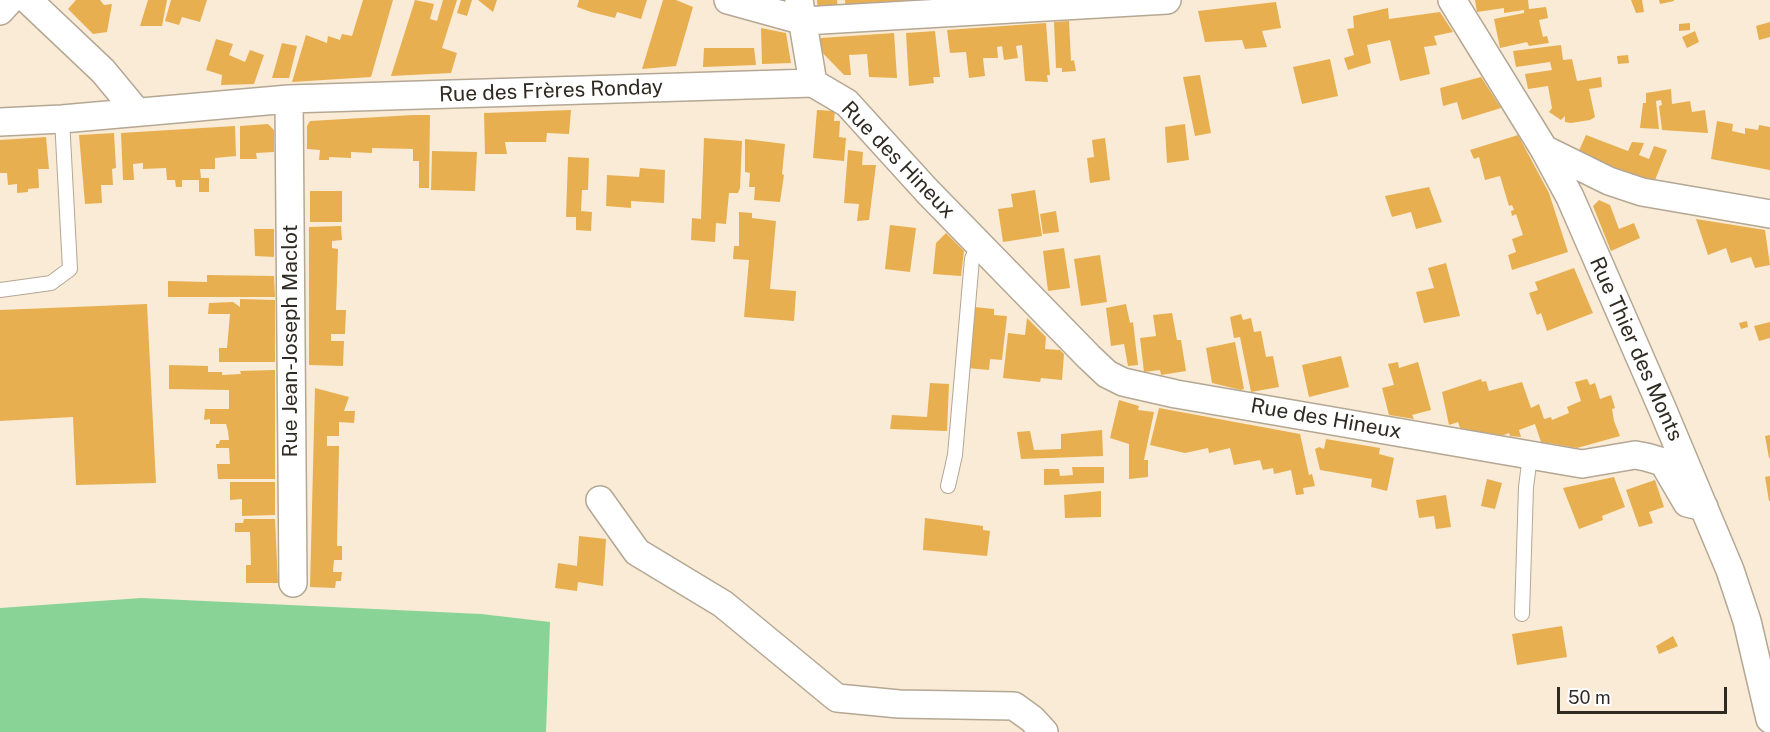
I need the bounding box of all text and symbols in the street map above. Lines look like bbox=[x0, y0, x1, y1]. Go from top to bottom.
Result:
street label: Rue des Frères Ronday bbox=[439, 74, 663, 108]
street label: Rue des Hineux bbox=[836, 96, 960, 224]
street label: Rue Jean-Joseph Maclot bbox=[278, 224, 304, 458]
street label: Rue Thier des Monts bbox=[1584, 253, 1688, 445]
street label: Rue des Hineux bbox=[1249, 393, 1403, 445]
scale bar bbox=[1560, 675, 1730, 713]
text: 50 m bbox=[1568, 687, 1611, 708]

